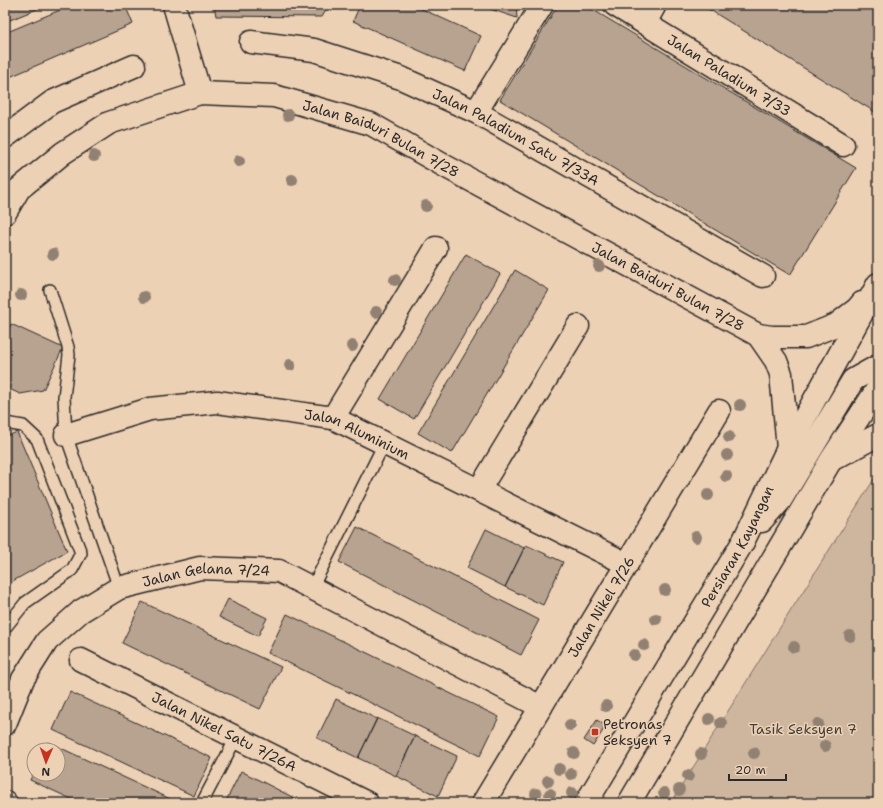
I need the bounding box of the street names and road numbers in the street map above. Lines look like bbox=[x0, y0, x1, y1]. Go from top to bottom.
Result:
street label: Jalan Paladium 7/33 bbox=[664, 30, 795, 120]
street label: Jalan Paladium Satu 7/33A bbox=[430, 84, 602, 189]
street label: Jalan Baiduri Bulan 7/28 bbox=[300, 96, 462, 181]
street label: Jalan Baiduri Bulan 7/28 bbox=[589, 238, 748, 335]
street label: Jalan Aluminium bbox=[303, 405, 413, 464]
street label: Persiaran Kayangan bbox=[697, 482, 778, 611]
street label: Jalan Nikel 7/26 bbox=[564, 553, 638, 661]
street label: Jalan Gelana 7/24 bbox=[140, 559, 270, 591]
street label: Jalan Nikel Satu 7/26A bbox=[149, 688, 299, 775]

